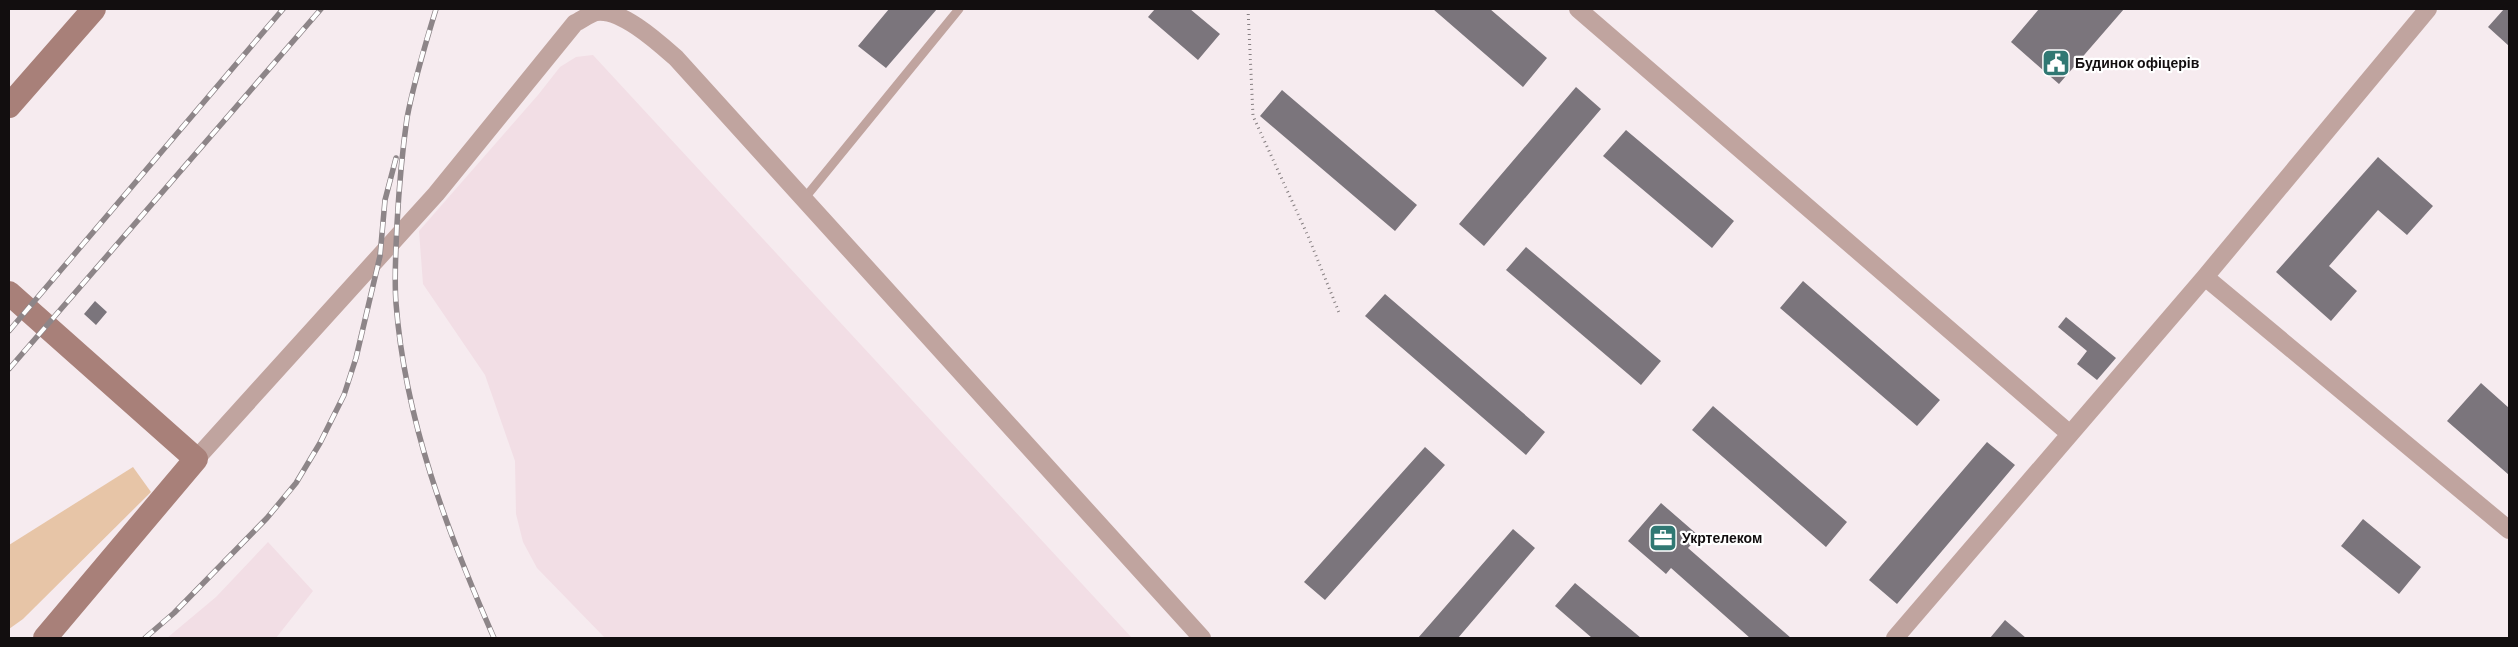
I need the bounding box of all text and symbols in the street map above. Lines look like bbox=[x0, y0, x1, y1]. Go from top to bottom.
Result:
public building icon: Будинок офіцерів bbox=[2041, 48, 2071, 78]
place label: Будинок офіцерів bbox=[2075, 54, 2200, 72]
office icon: Укртелеком bbox=[1648, 523, 1678, 553]
place label: Укртелеком bbox=[1682, 529, 1762, 547]

